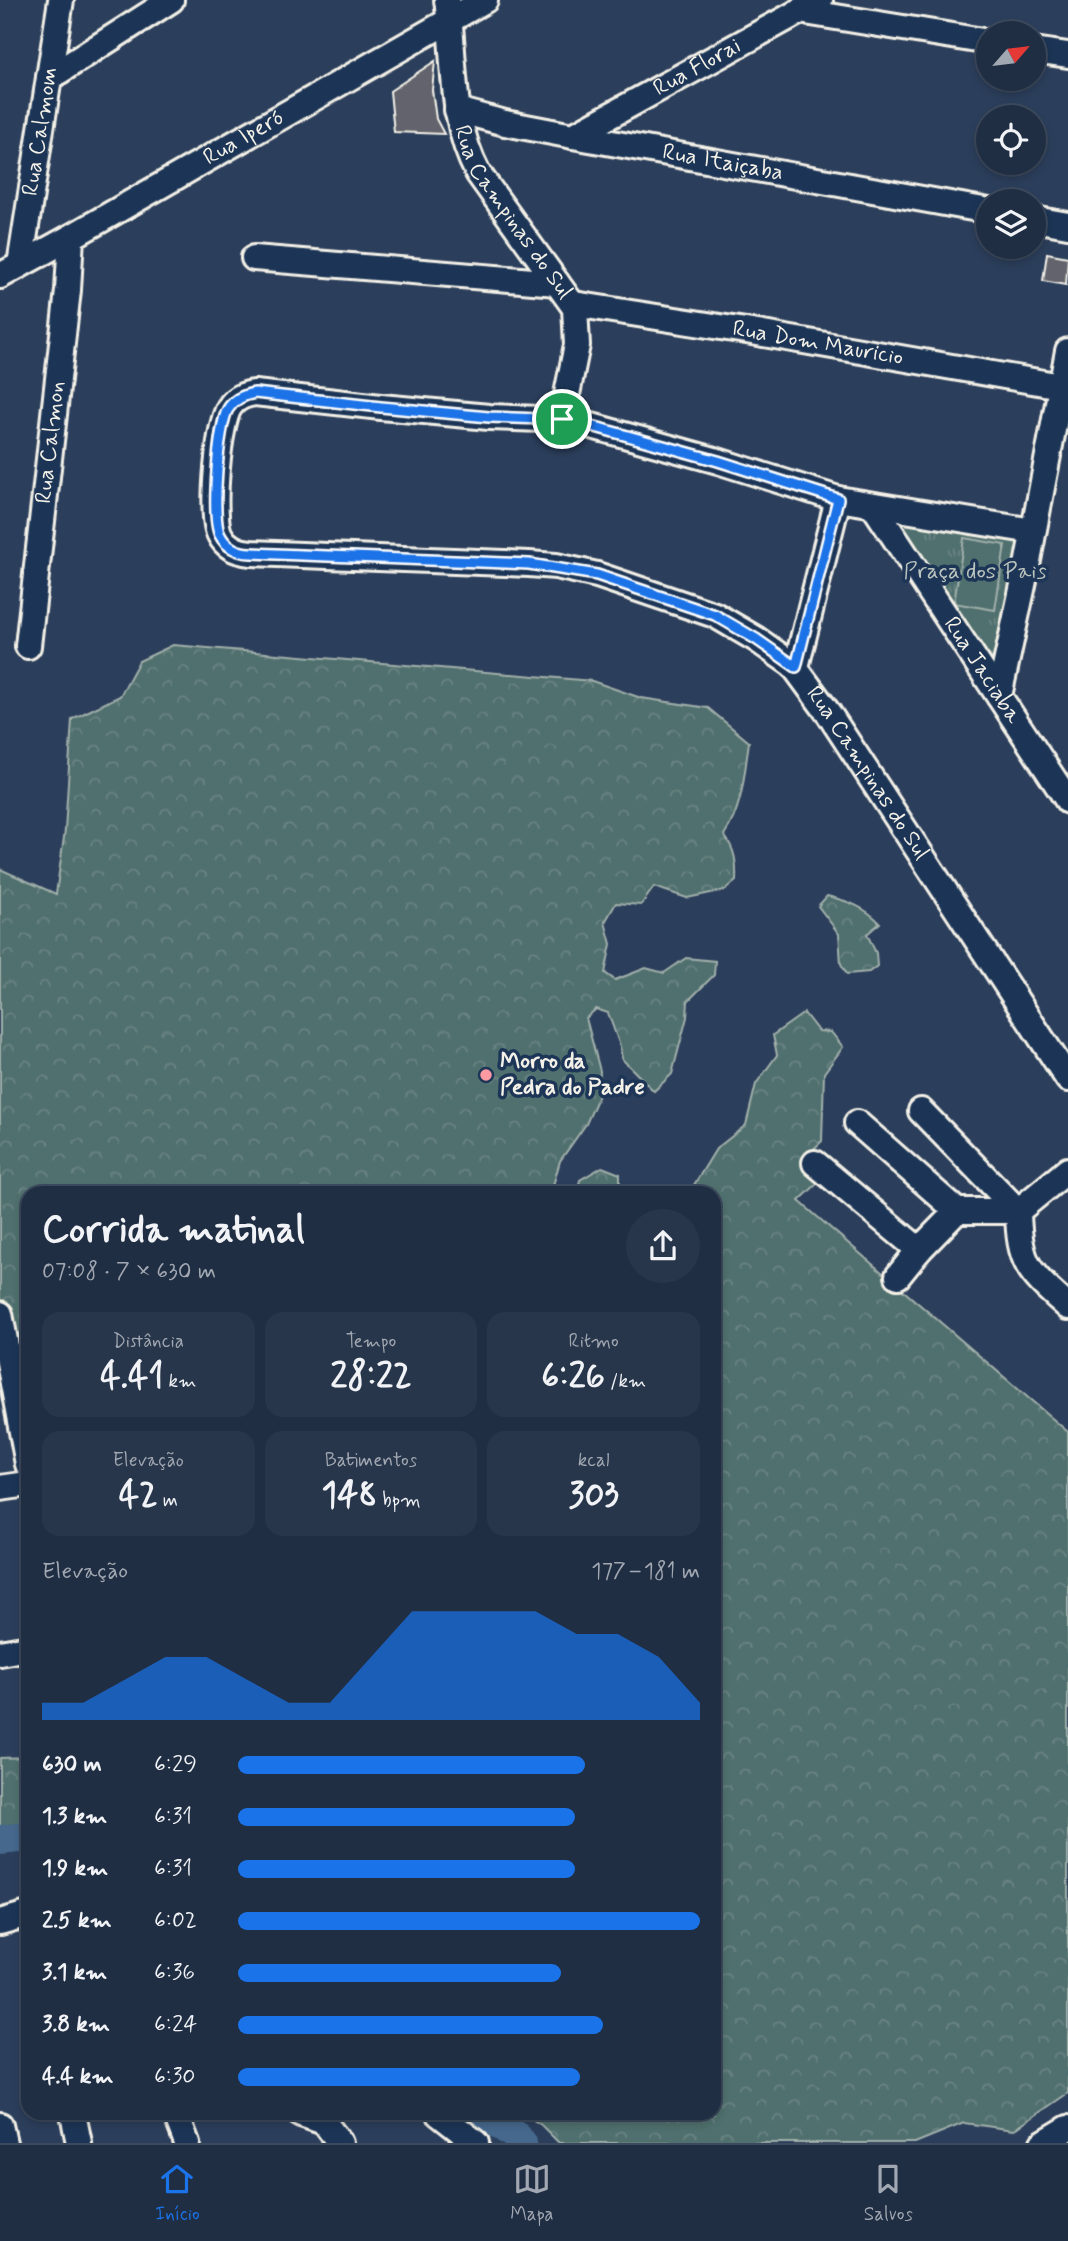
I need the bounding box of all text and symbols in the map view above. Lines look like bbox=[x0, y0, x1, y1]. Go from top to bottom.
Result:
north arrow bbox=[976, 21, 1046, 91]
map controls bbox=[976, 21, 1046, 259]
street label: Rua Florai bbox=[648, 31, 747, 104]
street label: Rua Calmom bbox=[16, 65, 65, 198]
street label: Rua Iperó bbox=[198, 103, 289, 173]
button: locate bbox=[976, 105, 1046, 175]
street label: Rua Campinas do Sul bbox=[446, 122, 579, 306]
street label: Rua Itaiçaba bbox=[660, 137, 785, 189]
button: layers bbox=[976, 189, 1046, 259]
street label: Rua Dom Mauricio bbox=[730, 314, 906, 373]
street label: Rua Calmon bbox=[29, 379, 73, 505]
pin bbox=[532, 389, 592, 449]
icon: arrive bbox=[543, 400, 581, 438]
park label: Praça dos Pais bbox=[903, 557, 1047, 587]
street label: Rua Jaciaba bbox=[936, 611, 1028, 730]
street label: Rua Campinas do Sul bbox=[799, 680, 936, 866]
place label: Morro da Pedra do Padre bbox=[500, 1047, 645, 1103]
marker: Morro da Pedra do Padre bbox=[478, 1067, 494, 1083]
text: Corrida matinal bbox=[42, 1206, 305, 1255]
button: share bbox=[626, 1209, 700, 1283]
text: 07:08 · 7 × 630 m bbox=[42, 1257, 216, 1287]
text: Distância bbox=[113, 1329, 184, 1354]
text: Tempo bbox=[346, 1329, 396, 1354]
text: Ritmo bbox=[569, 1329, 619, 1354]
text: 4.41 bbox=[100, 1354, 163, 1400]
text: 28:22 bbox=[330, 1354, 412, 1400]
text: 6:26 bbox=[541, 1354, 605, 1400]
text: km bbox=[163, 1369, 196, 1394]
text: /km bbox=[605, 1369, 646, 1394]
text: Elevação bbox=[113, 1448, 184, 1473]
text: Batimentos bbox=[325, 1448, 417, 1473]
text: kcal bbox=[578, 1448, 610, 1473]
text: 42 bbox=[119, 1473, 158, 1519]
text: 148 bbox=[321, 1473, 377, 1519]
text: 303 bbox=[569, 1473, 619, 1519]
text: m bbox=[158, 1488, 178, 1513]
text: bpm bbox=[377, 1488, 421, 1513]
text: Elevação bbox=[42, 1557, 128, 1587]
text: 177–181 m bbox=[591, 1557, 700, 1587]
text: 630 m bbox=[42, 1750, 102, 1780]
text: 6:29 bbox=[154, 1750, 197, 1780]
text: 1.3 km bbox=[42, 1802, 107, 1832]
text: 6:31 bbox=[154, 1802, 192, 1832]
text: 1.9 km bbox=[42, 1854, 108, 1884]
text: 6:31 bbox=[154, 1854, 192, 1884]
text: 2.5 km bbox=[42, 1906, 112, 1936]
text: 6:02 bbox=[154, 1906, 197, 1936]
text: 3.1 km bbox=[42, 1958, 107, 1988]
text: 6:36 bbox=[154, 1958, 195, 1988]
text: 3.8 km bbox=[42, 2010, 110, 2040]
text: 6:24 bbox=[154, 2010, 197, 2040]
text: 4.4 km bbox=[42, 2062, 113, 2092]
text: 6:30 bbox=[154, 2062, 195, 2092]
tab: Início bbox=[155, 2160, 200, 2227]
tab: Mapa bbox=[510, 2160, 553, 2227]
tab: Salvos bbox=[864, 2160, 913, 2227]

